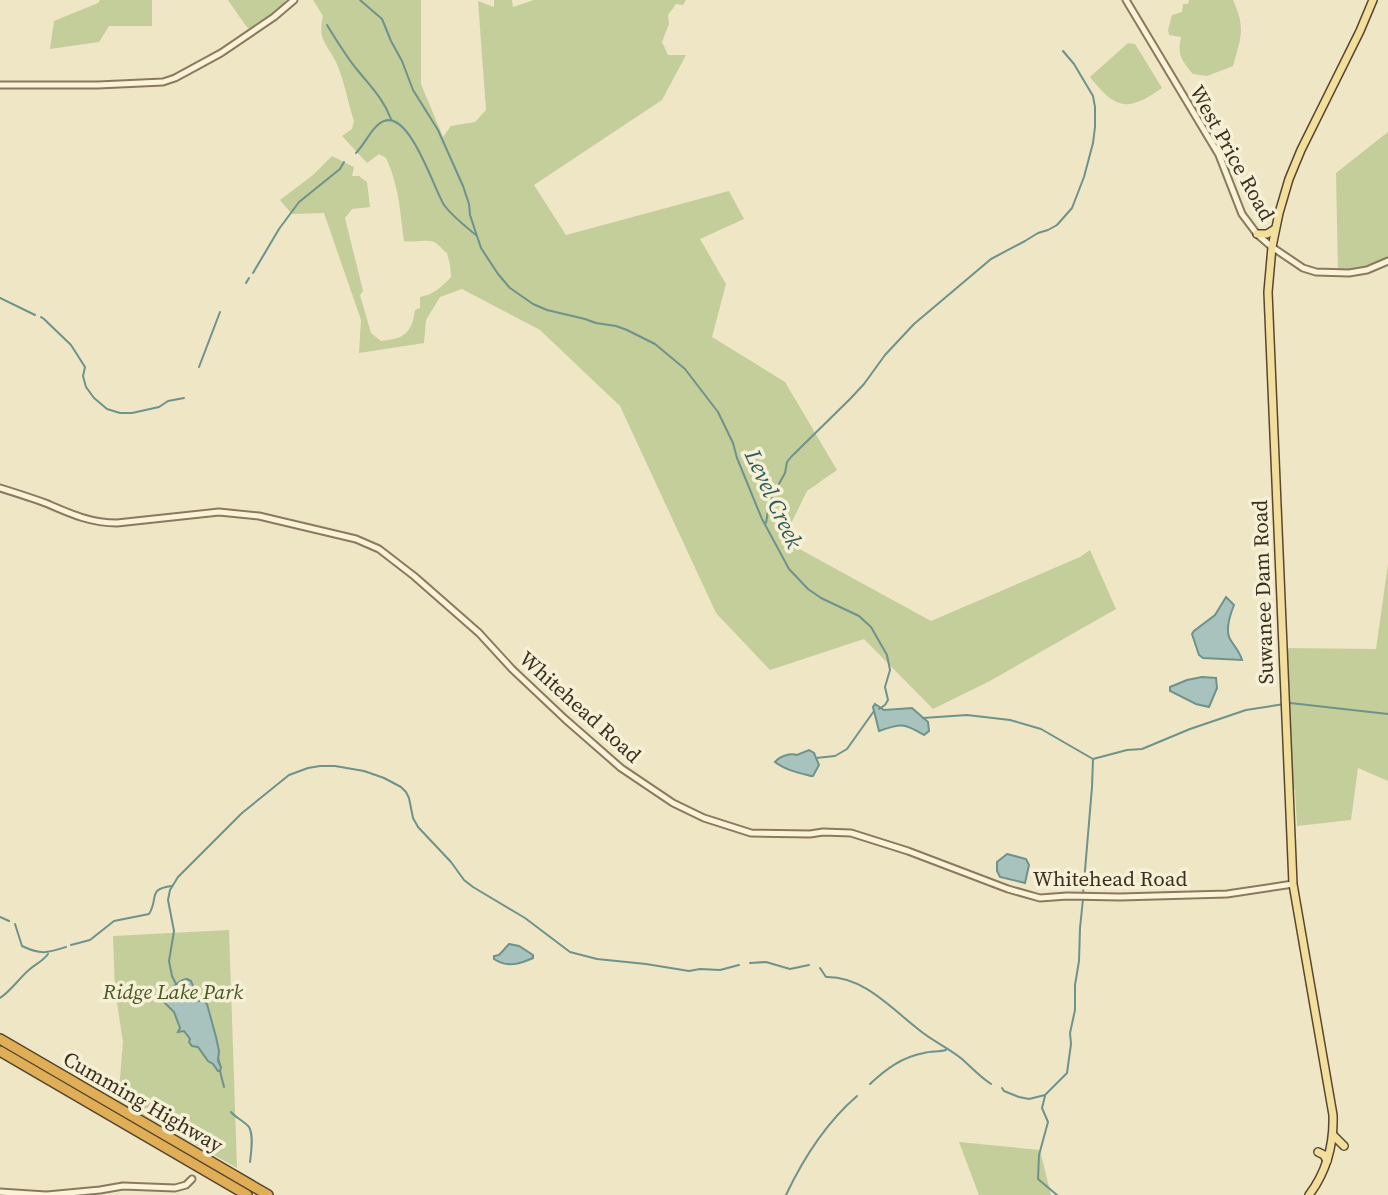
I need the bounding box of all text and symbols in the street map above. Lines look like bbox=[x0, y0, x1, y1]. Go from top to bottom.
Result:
street label: West Price Road bbox=[1183, 80, 1282, 226]
water label: Level Creek bbox=[737, 443, 811, 554]
street label: Suwanee Dam Road bbox=[1245, 499, 1280, 685]
street label: Whitehead Road bbox=[513, 644, 648, 769]
street label: Whitehead Road bbox=[1033, 864, 1187, 893]
park label: Ridge Lake Park bbox=[102, 977, 243, 1006]
street label: Cumming Highway bbox=[58, 1044, 229, 1159]

